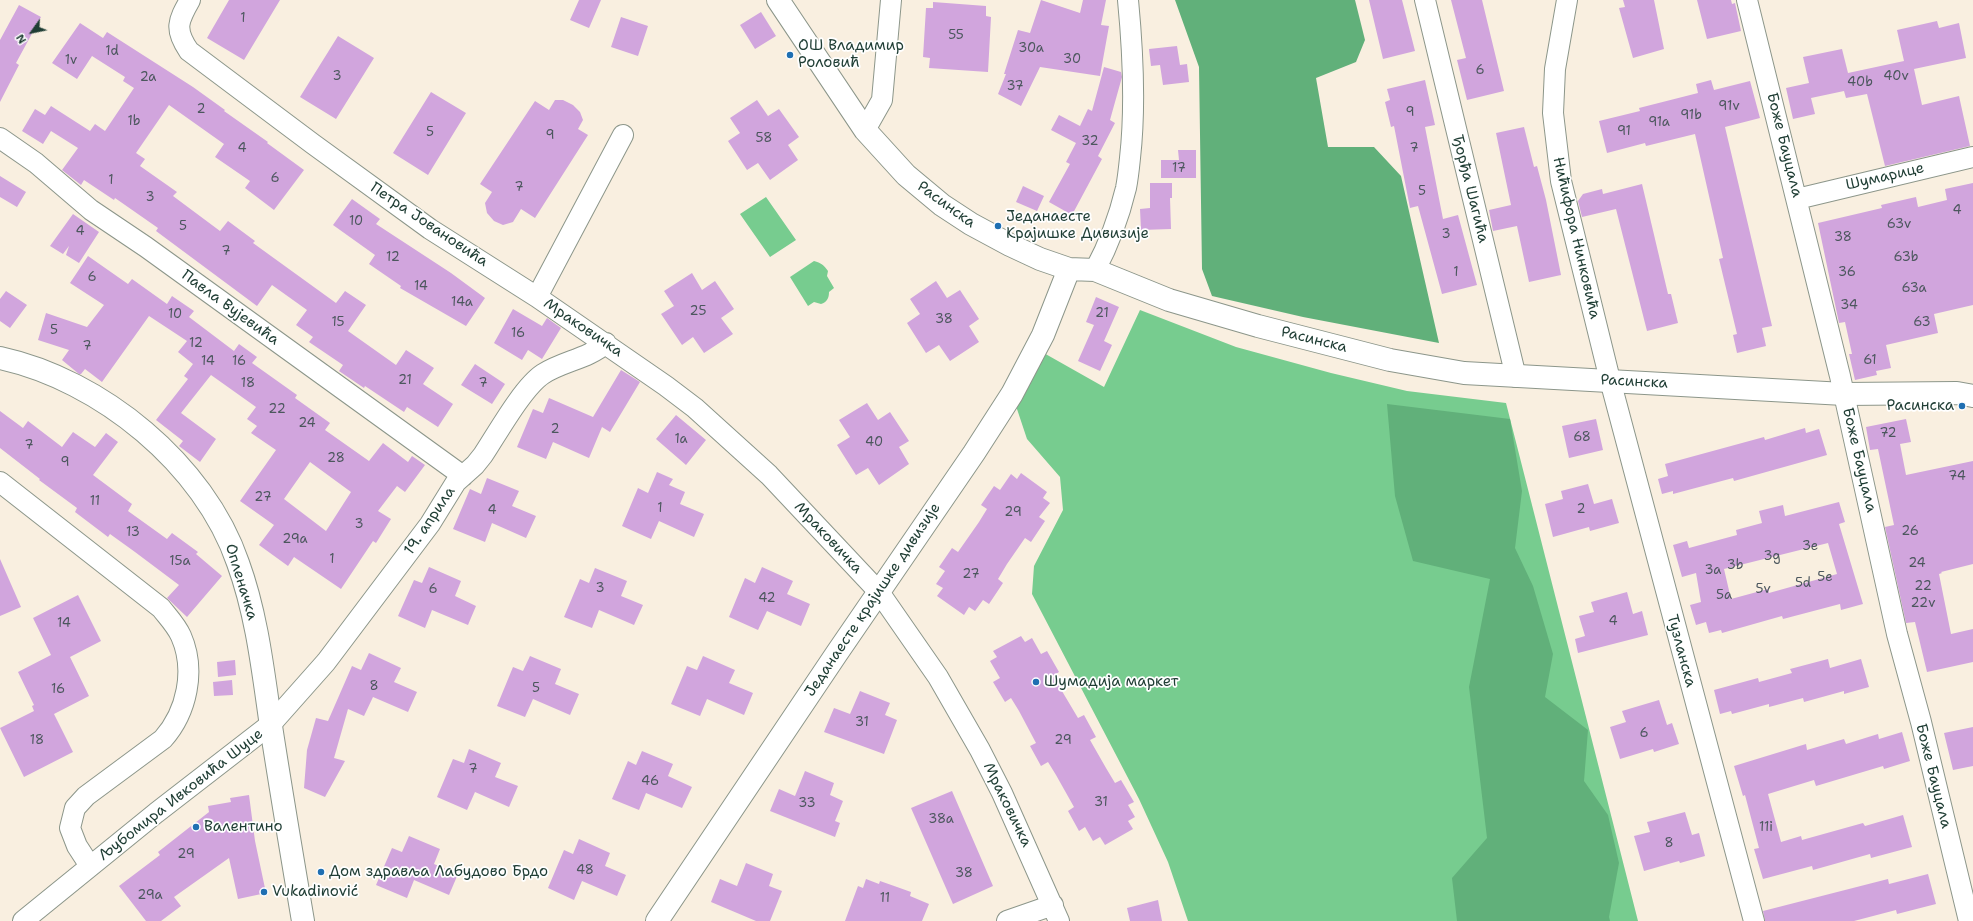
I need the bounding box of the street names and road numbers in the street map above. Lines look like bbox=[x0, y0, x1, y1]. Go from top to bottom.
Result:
street label: Боже Бауцала bbox=[1762, 91, 1806, 199]
street label: Ђорђа Шагића bbox=[1448, 133, 1492, 245]
street label: Нићифора Нинковића bbox=[1549, 155, 1603, 321]
street label: Шумарице bbox=[1844, 159, 1926, 195]
street label: Расинска bbox=[913, 178, 979, 232]
street label: Петра Јовановића bbox=[367, 179, 491, 271]
street label: Павла Вујевића bbox=[178, 267, 282, 349]
street label: Мраковичка bbox=[540, 295, 626, 361]
street label: Расинска bbox=[1279, 323, 1349, 357]
street label: Расинска bbox=[1600, 371, 1668, 393]
street label: Боже Бауцала bbox=[1838, 406, 1880, 514]
street label: 19. априла bbox=[401, 483, 459, 559]
street label: Мраковичка bbox=[790, 498, 866, 578]
street label: Једанаесте крајишке дивизије bbox=[801, 500, 945, 700]
street label: Опленачка bbox=[221, 542, 261, 622]
street label: Тузланска bbox=[1663, 613, 1699, 689]
street label: Боже Бауцала bbox=[1911, 722, 1955, 830]
street label: Љубомира Ивковића Шуце bbox=[95, 725, 267, 865]
street label: Мраковичка bbox=[979, 760, 1035, 850]

